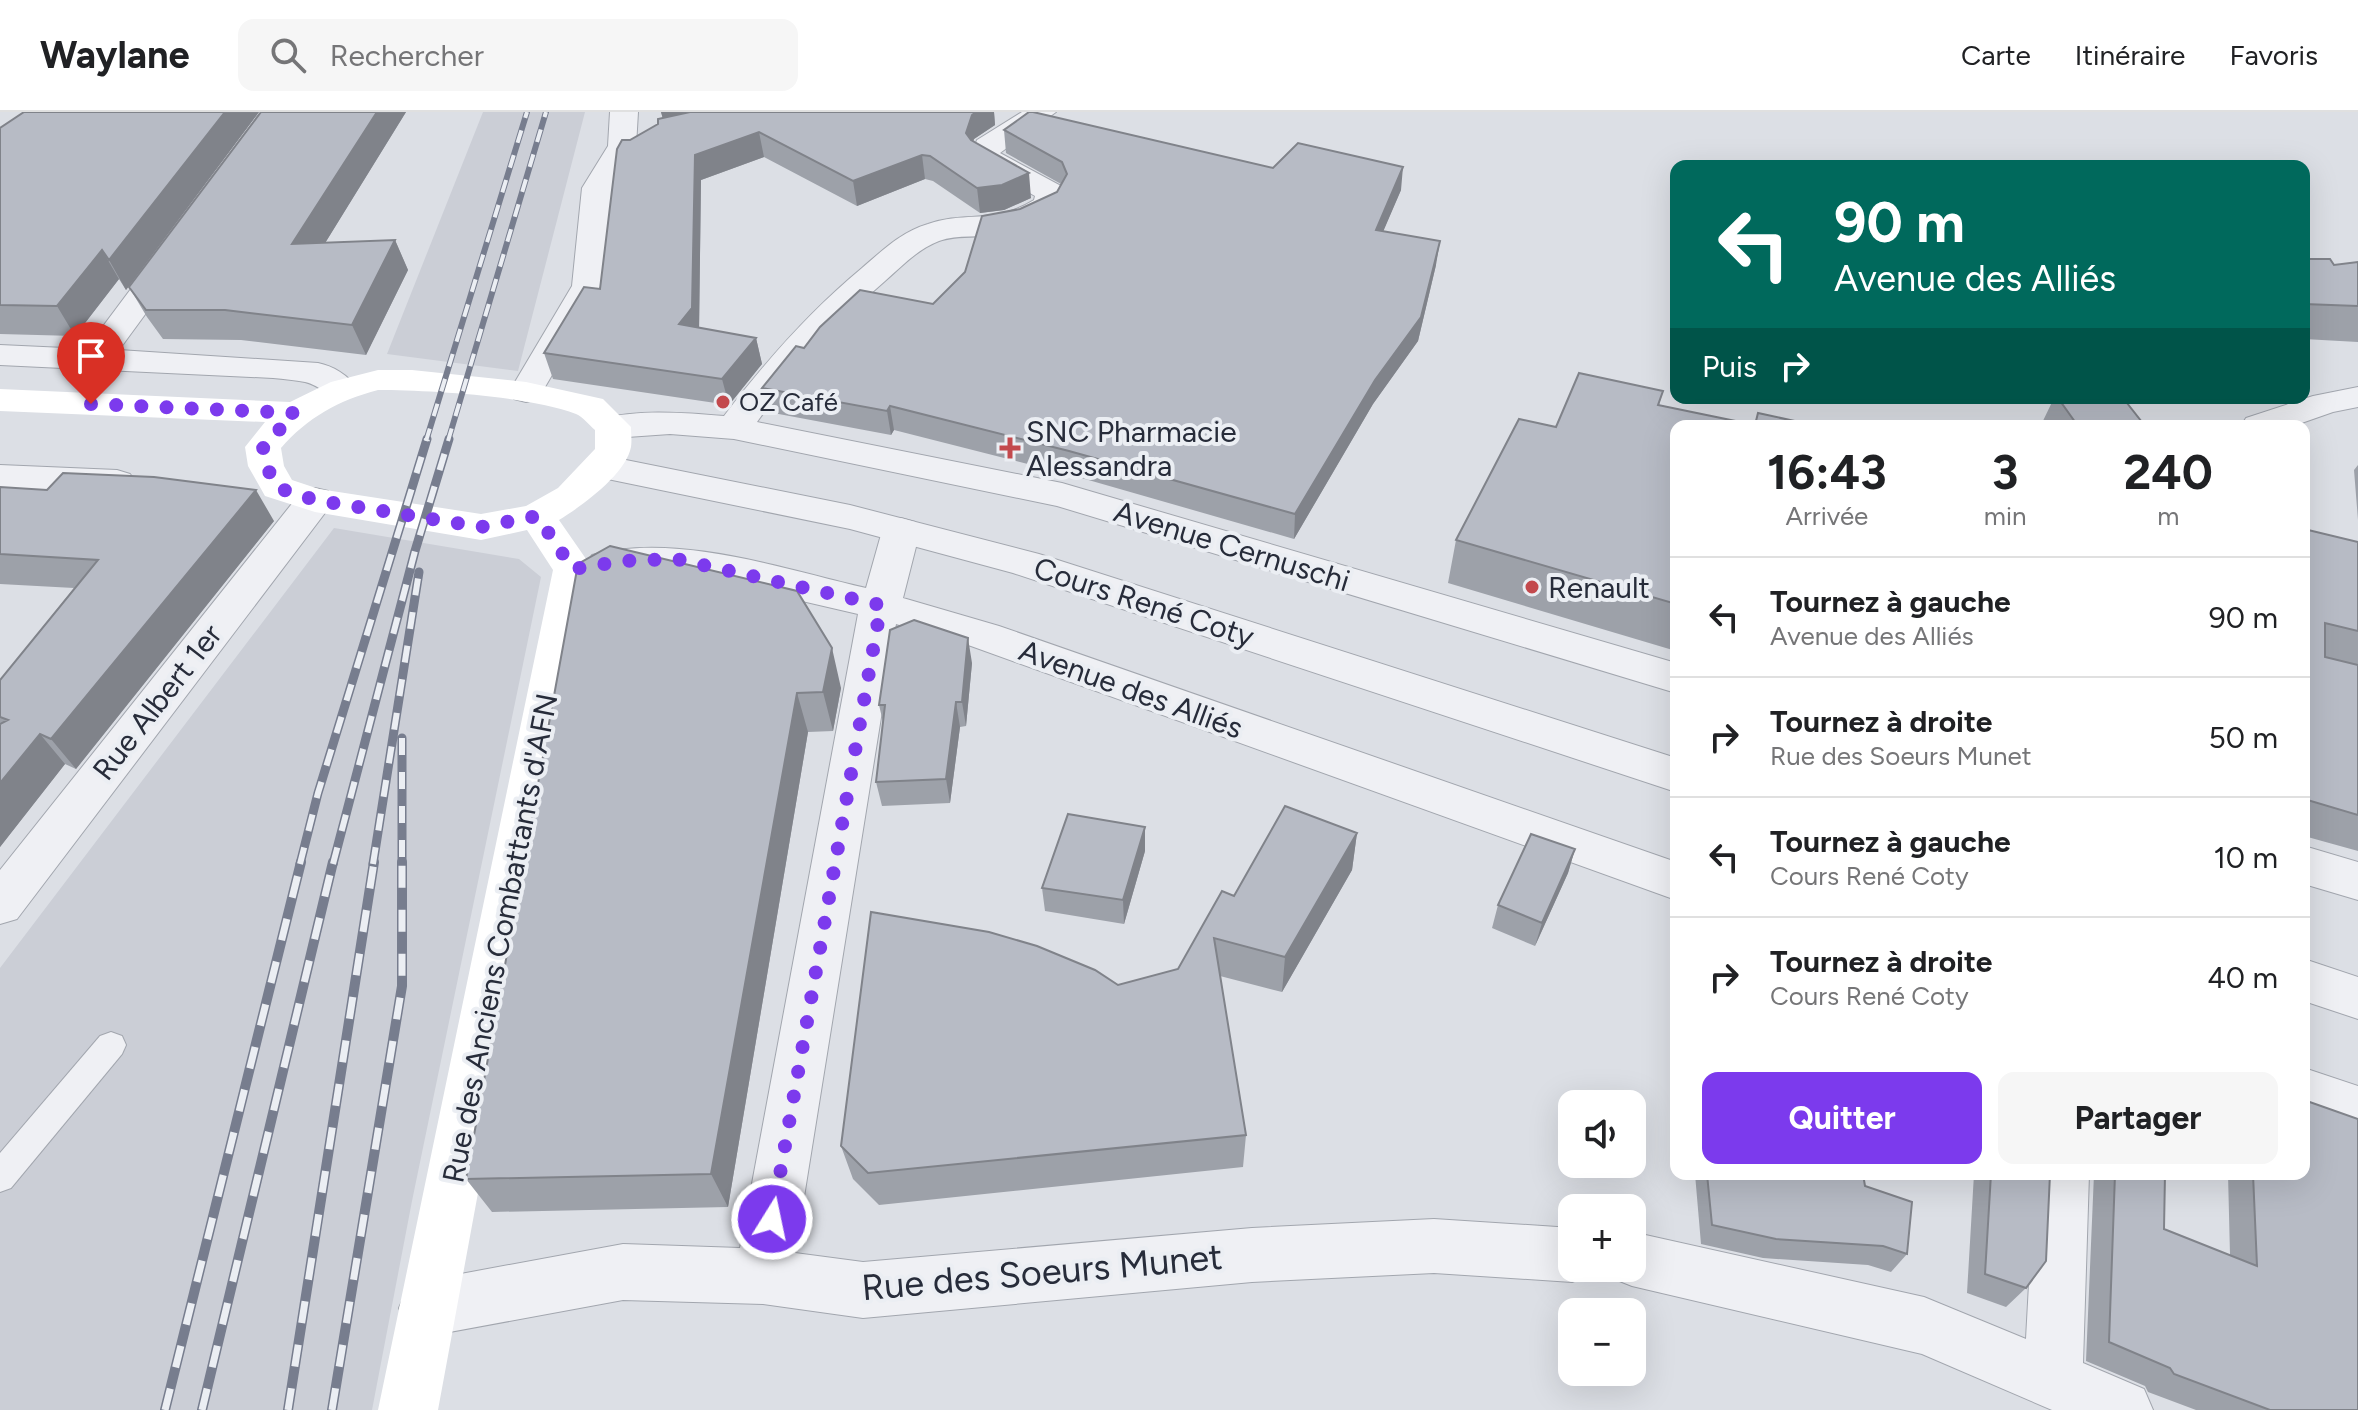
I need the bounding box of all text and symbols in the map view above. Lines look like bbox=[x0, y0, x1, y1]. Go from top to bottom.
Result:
search box bbox=[238, 19, 798, 91]
text: Waylane bbox=[40, 32, 190, 78]
icon: search bbox=[266, 33, 310, 77]
text: Rechercher bbox=[330, 37, 484, 74]
text: Carte bbox=[1961, 38, 2031, 72]
text: Itinéraire bbox=[2075, 38, 2185, 72]
text: Favoris bbox=[2229, 38, 2318, 72]
text: 90 m bbox=[1834, 189, 1965, 256]
icon: left bbox=[1702, 192, 1806, 296]
text: Avenue des Alliés bbox=[1834, 257, 2116, 300]
pin bbox=[57, 322, 125, 404]
icon: arrive bbox=[69, 334, 113, 378]
icon: right bbox=[1773, 344, 1817, 388]
text: Puis bbox=[1702, 348, 1757, 385]
place label: OZ Café bbox=[739, 386, 838, 418]
marker: OZ Café bbox=[714, 393, 732, 411]
place label: SNC Pharmacie Alessandra bbox=[1026, 413, 1237, 484]
marker: SNC Pharmacie Alessandra bbox=[1001, 439, 1019, 457]
text: 16:43 bbox=[1767, 443, 1887, 501]
text: 3 bbox=[1992, 443, 2019, 501]
text: 240 bbox=[2124, 443, 2213, 501]
street label: Avenue Cernuschi bbox=[1110, 493, 1354, 599]
text: Arrivée bbox=[1785, 500, 1868, 532]
text: min bbox=[1984, 500, 2026, 532]
text: m bbox=[2157, 500, 2179, 532]
street label: Cours René Coty bbox=[1029, 549, 1259, 655]
place label: Renault bbox=[1548, 569, 1650, 606]
marker: Renault bbox=[1523, 578, 1541, 596]
text: Tournez à gauche bbox=[1770, 583, 2011, 620]
icon: left bbox=[1702, 595, 1746, 639]
text: 90 m bbox=[2209, 599, 2278, 636]
street label: Rue Albert 1er bbox=[85, 617, 229, 787]
text: Avenue des Alliés bbox=[1770, 620, 1974, 652]
street label: Avenue des Alliés bbox=[1014, 631, 1248, 747]
street label: Rue des Anciens Combattants d'AFN bbox=[434, 690, 566, 1186]
text: Tournez à droite bbox=[1770, 703, 1992, 740]
icon: right bbox=[1702, 715, 1746, 759]
text: 50 m bbox=[2209, 719, 2278, 756]
text: Rue des Soeurs Munet bbox=[1770, 740, 2031, 772]
text: Tournez à gauche bbox=[1770, 823, 2011, 860]
icon: left bbox=[1702, 835, 1746, 879]
text: 10 m bbox=[2213, 839, 2278, 876]
text: Cours René Coty bbox=[1770, 860, 1969, 892]
text: Tournez à droite bbox=[1770, 943, 1992, 980]
icon: right bbox=[1702, 955, 1746, 999]
text: 40 m bbox=[2207, 959, 2278, 996]
text: Cours René Coty bbox=[1770, 980, 1969, 1012]
button: Quitter bbox=[1702, 1072, 1982, 1164]
button: Partager bbox=[1998, 1072, 2278, 1164]
map controls bbox=[1558, 1090, 1646, 1386]
button: sound bbox=[1558, 1090, 1646, 1178]
position arrow bbox=[730, 1177, 814, 1261]
button: + bbox=[1558, 1194, 1646, 1282]
street label: Rue des Soeurs Munet bbox=[860, 1235, 1224, 1309]
button: − bbox=[1558, 1298, 1646, 1386]

